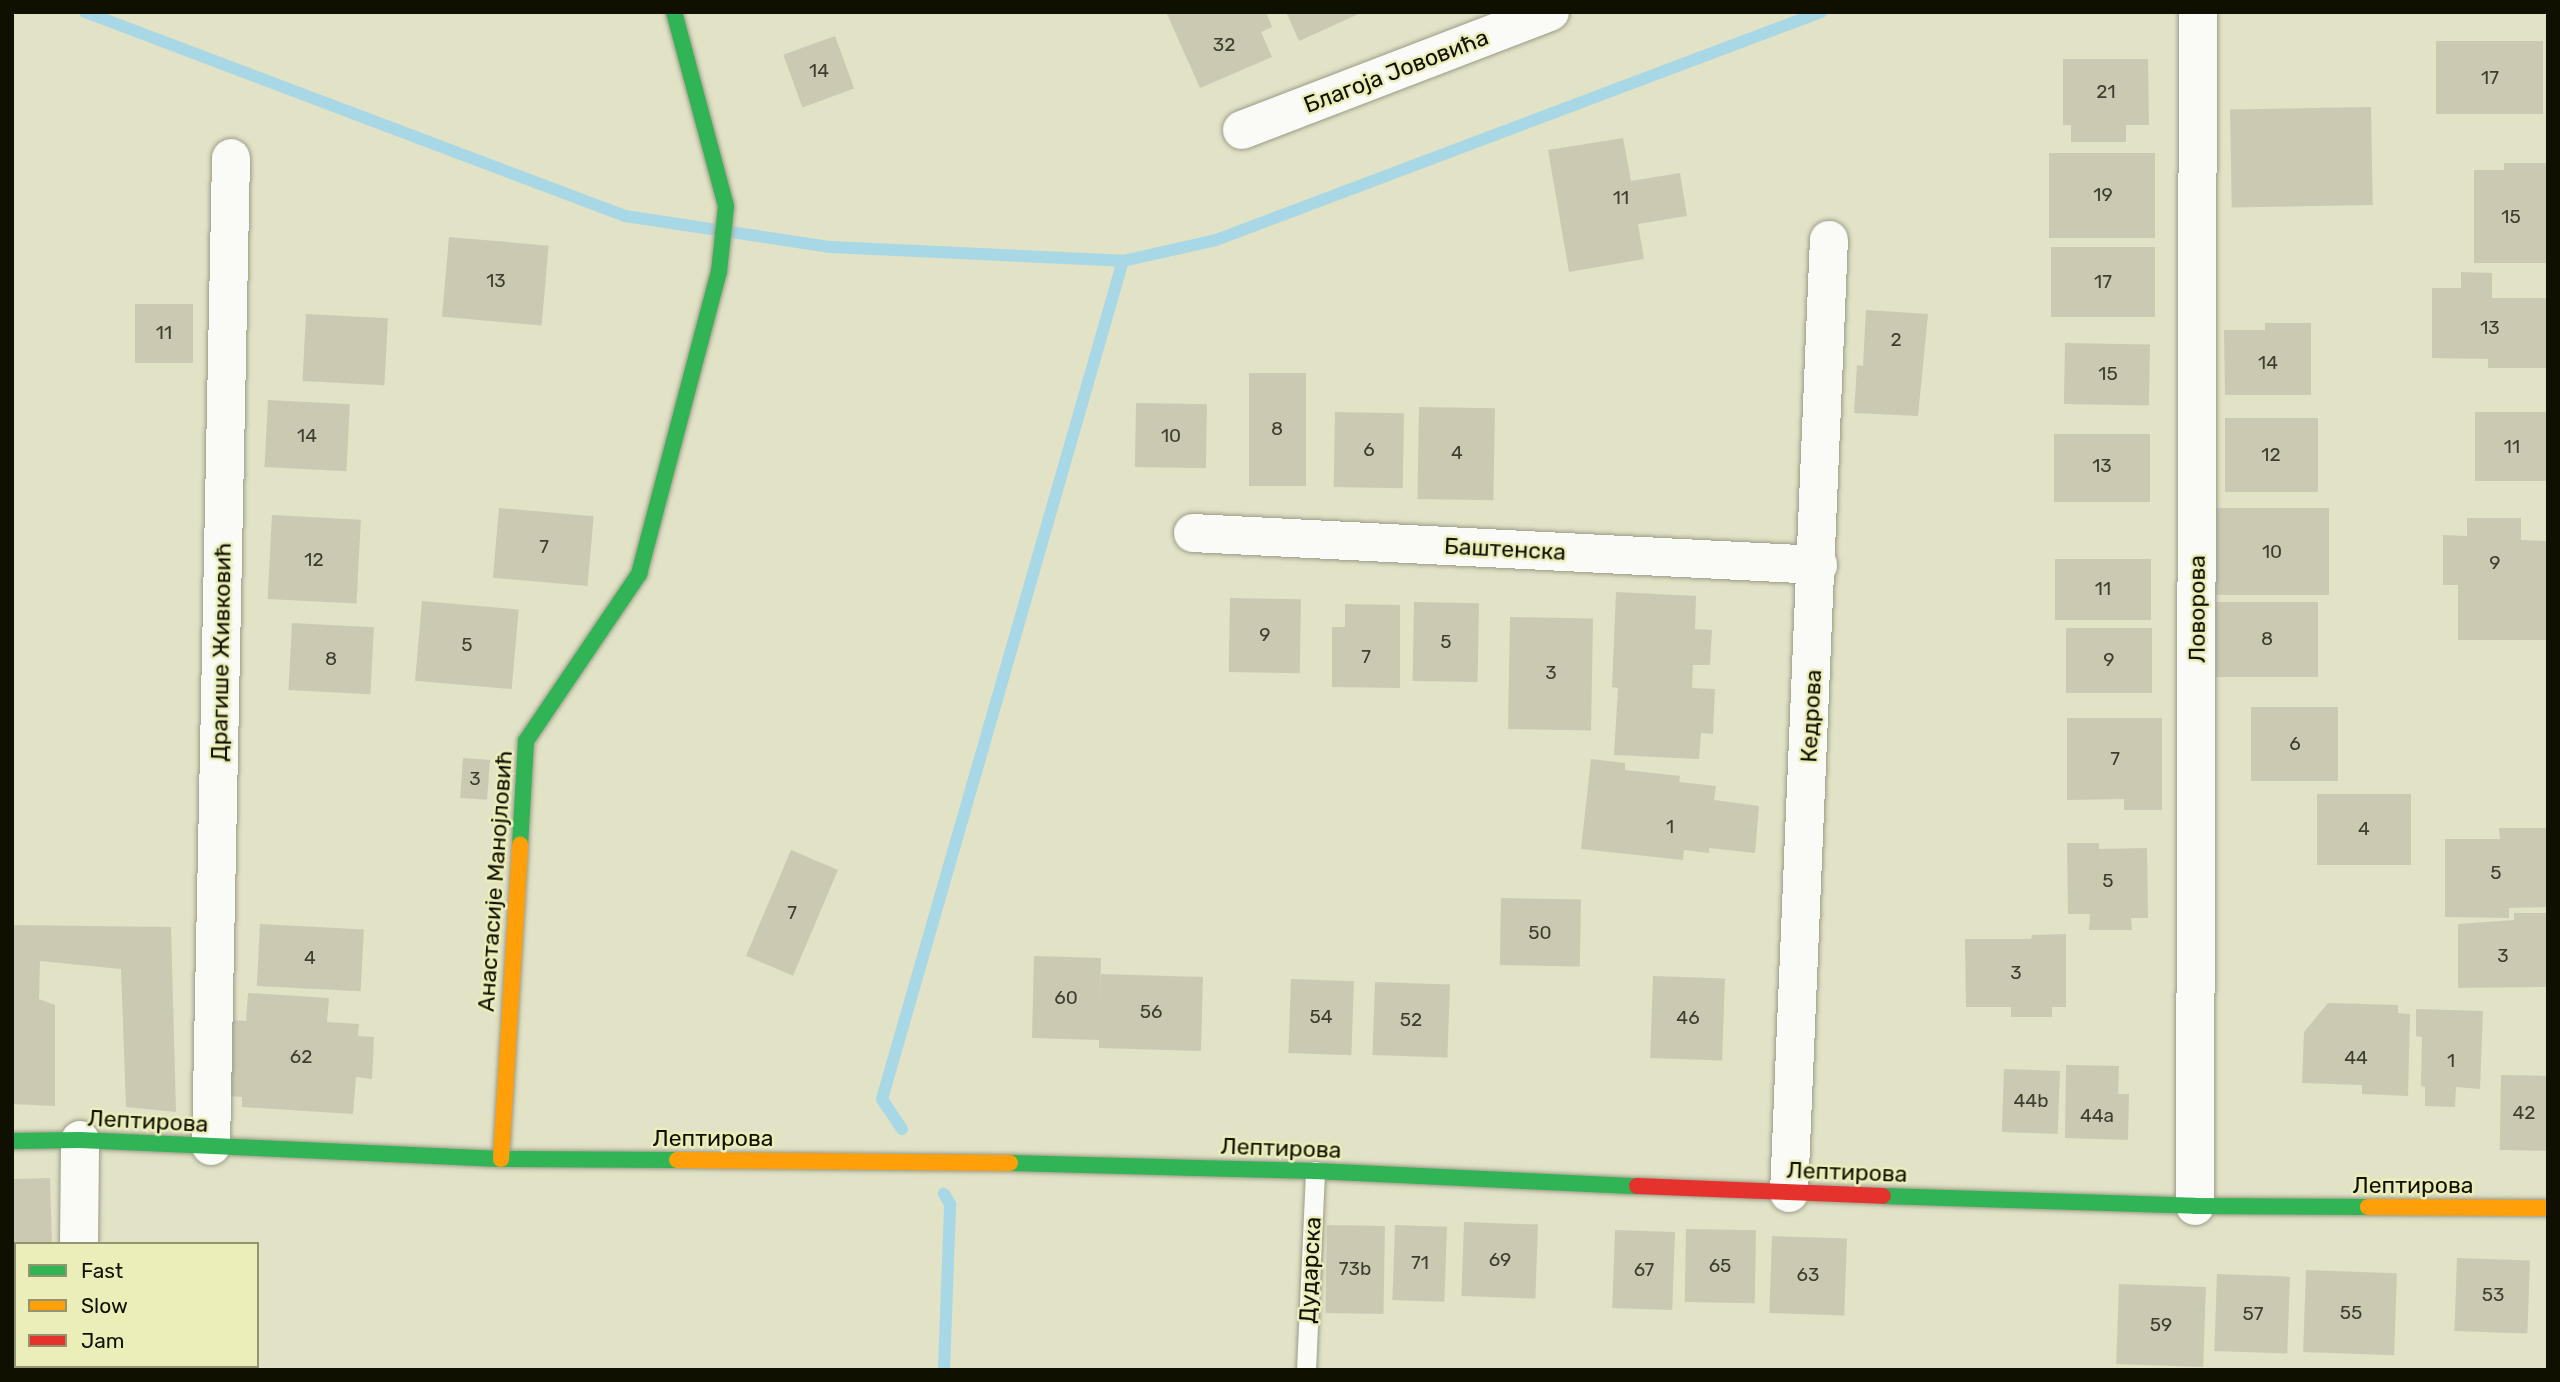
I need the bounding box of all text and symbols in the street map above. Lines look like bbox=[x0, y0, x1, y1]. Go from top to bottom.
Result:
street label: Благоја Јововића bbox=[1300, 23, 1492, 119]
house number: 32 bbox=[1213, 34, 1235, 56]
house number: 14 bbox=[809, 60, 829, 82]
house number: 17 bbox=[2481, 67, 2499, 89]
house number: 21 bbox=[2096, 81, 2116, 103]
house number: 19 bbox=[2093, 184, 2113, 206]
house number: 11 bbox=[1613, 187, 1629, 209]
house number: 15 bbox=[2501, 206, 2521, 228]
house number: 13 bbox=[486, 270, 506, 292]
house number: 17 bbox=[2094, 271, 2112, 293]
house number: 13 bbox=[2480, 317, 2500, 339]
house number: 11 bbox=[156, 322, 172, 344]
house number: 2 bbox=[1890, 329, 1902, 351]
house number: 14 bbox=[2258, 352, 2278, 374]
house number: 15 bbox=[2098, 363, 2118, 385]
house number: 8 bbox=[1271, 418, 1283, 440]
house number: 14 bbox=[297, 425, 317, 447]
house number: 10 bbox=[1161, 425, 1181, 447]
house number: 11 bbox=[2504, 436, 2520, 458]
house number: 6 bbox=[1363, 439, 1375, 461]
house number: 4 bbox=[1451, 442, 1463, 464]
house number: 12 bbox=[2261, 444, 2281, 466]
house number: 13 bbox=[2092, 455, 2112, 477]
street label: Баштенска bbox=[1443, 532, 1567, 566]
house number: 7 bbox=[539, 536, 549, 558]
house number: 10 bbox=[2262, 541, 2282, 563]
street label: Драгише Живковић bbox=[205, 542, 237, 762]
house number: 12 bbox=[304, 549, 324, 571]
house number: 9 bbox=[2489, 552, 2501, 574]
street label: Ловорова bbox=[2183, 555, 2211, 663]
house number: 11 bbox=[2095, 578, 2111, 600]
house number: 9 bbox=[1259, 624, 1271, 646]
house number: 8 bbox=[2261, 628, 2273, 650]
house number: 5 bbox=[1440, 631, 1452, 653]
house number: 5 bbox=[461, 634, 473, 656]
house number: 7 bbox=[1361, 646, 1371, 668]
house number: 8 bbox=[325, 648, 337, 670]
house number: 9 bbox=[2103, 649, 2115, 671]
house number: 3 bbox=[1545, 662, 1557, 684]
street label: Кедрова bbox=[1795, 669, 1827, 763]
house number: 6 bbox=[2289, 733, 2301, 755]
house number: 7 bbox=[2110, 748, 2120, 770]
street label: Анастасије Манојловић bbox=[472, 749, 518, 1013]
house number: 3 bbox=[469, 768, 481, 790]
house number: 1 bbox=[1666, 816, 1674, 838]
house number: 4 bbox=[2358, 818, 2370, 840]
house number: 5 bbox=[2490, 862, 2502, 884]
house number: 5 bbox=[2102, 870, 2114, 892]
house number: 7 bbox=[787, 902, 797, 924]
house number: 50 bbox=[1528, 922, 1552, 944]
house number: 3 bbox=[2497, 945, 2509, 967]
house number: 4 bbox=[304, 947, 316, 969]
house number: 3 bbox=[2010, 962, 2022, 984]
house number: 60 bbox=[1054, 987, 1078, 1009]
house number: 56 bbox=[1140, 1001, 1162, 1023]
house number: 54 bbox=[1309, 1006, 1333, 1028]
house number: 46 bbox=[1676, 1007, 1700, 1029]
house number: 52 bbox=[1400, 1009, 1422, 1031]
house number: 62 bbox=[290, 1046, 312, 1068]
house number: 44 bbox=[2344, 1047, 2368, 1069]
house number: 1 bbox=[2447, 1050, 2455, 1072]
house number: 44b bbox=[2014, 1090, 2048, 1112]
house number: 42 bbox=[2513, 1102, 2535, 1124]
street label: Лептирова bbox=[87, 1104, 209, 1138]
house number: 44a bbox=[2080, 1105, 2114, 1127]
street label: Лептирова bbox=[652, 1124, 774, 1152]
street label: Лептирова bbox=[1220, 1132, 1342, 1164]
street label: Лептирова bbox=[1786, 1156, 1908, 1188]
street label: Лептирова bbox=[2352, 1171, 2474, 1199]
street label: Дударска bbox=[1293, 1216, 1327, 1324]
legend bbox=[14, 1242, 259, 1368]
house number: 69 bbox=[1489, 1249, 1511, 1271]
house number: 71 bbox=[1411, 1252, 1429, 1274]
house number: 65 bbox=[1709, 1255, 1731, 1277]
text: Fast bbox=[81, 1258, 123, 1283]
house number: 73b bbox=[1339, 1258, 1371, 1280]
house number: 67 bbox=[1634, 1259, 1654, 1281]
house number: 63 bbox=[1797, 1264, 1819, 1286]
house number: 53 bbox=[2482, 1284, 2504, 1306]
text: Slow bbox=[81, 1293, 128, 1318]
house number: 55 bbox=[2340, 1302, 2362, 1324]
house number: 57 bbox=[2242, 1303, 2264, 1325]
house number: 59 bbox=[2150, 1314, 2172, 1336]
text: Jam bbox=[81, 1328, 125, 1353]

